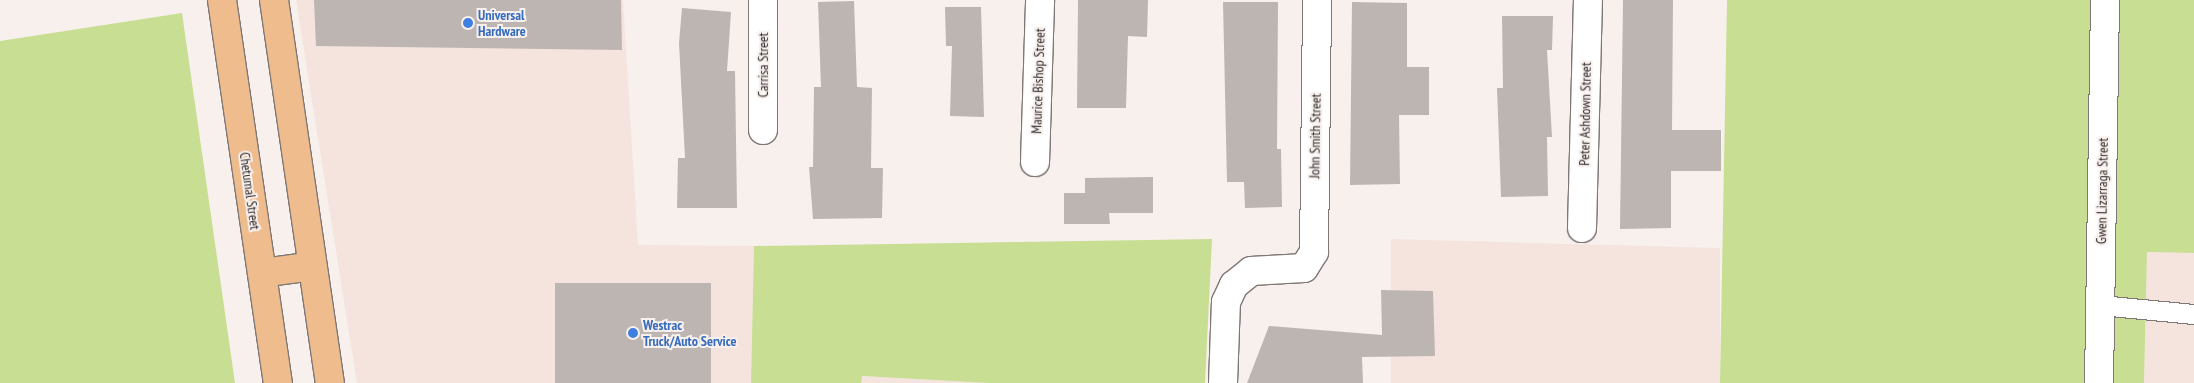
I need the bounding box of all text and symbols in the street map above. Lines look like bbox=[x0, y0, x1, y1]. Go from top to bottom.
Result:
place label: Universal Hardware bbox=[478, 7, 526, 40]
marker: Universal Hardware bbox=[462, 17, 474, 29]
street label: Maurice Bishop Street bbox=[1028, 28, 1048, 134]
street label: Carrisa Street bbox=[755, 33, 771, 97]
street label: Peter Ashdown Street bbox=[1576, 62, 1594, 166]
street label: John Smith Street bbox=[1306, 93, 1324, 179]
street label: Gwen Lizarraga Street bbox=[2093, 138, 2111, 244]
street label: Chetumal Street bbox=[236, 151, 264, 231]
place label: Westrac Truck/Auto Service bbox=[643, 317, 736, 350]
marker: Westrac Truck/Auto Service bbox=[627, 327, 639, 339]

